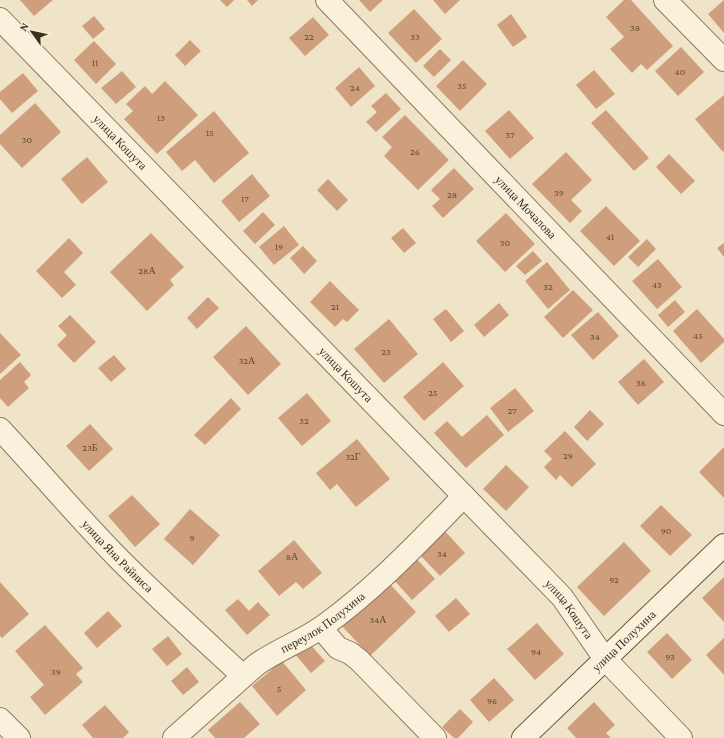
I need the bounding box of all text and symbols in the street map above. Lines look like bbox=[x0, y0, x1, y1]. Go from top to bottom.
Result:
north arrow bbox=[12, 12, 52, 52]
text: N bbox=[17, 20, 31, 33]
house number: 38 bbox=[630, 22, 640, 33]
house number: 22 bbox=[304, 31, 314, 42]
house number: 33 bbox=[410, 31, 420, 42]
house number: 11 bbox=[92, 57, 98, 68]
house number: 40 bbox=[675, 66, 686, 77]
house number: 35 bbox=[457, 80, 467, 91]
house number: 24 bbox=[350, 82, 360, 93]
street label: улица Кошута bbox=[90, 112, 150, 173]
house number: 13 bbox=[157, 112, 165, 123]
house number: 15 bbox=[206, 127, 214, 138]
house number: 37 bbox=[505, 129, 515, 140]
house number: 30 bbox=[22, 134, 33, 145]
house number: 26 bbox=[410, 146, 420, 157]
street label: улица Мочалова bbox=[492, 173, 560, 242]
house number: 39 bbox=[554, 187, 564, 198]
house number: 28 bbox=[447, 189, 457, 200]
house number: 17 bbox=[241, 193, 249, 204]
house number: 41 bbox=[606, 231, 614, 242]
house number: 30 bbox=[500, 237, 511, 248]
house number: 19 bbox=[275, 241, 283, 252]
house number: 28А bbox=[138, 265, 156, 276]
house number: 43 bbox=[652, 279, 662, 290]
house number: 32 bbox=[543, 281, 553, 292]
house number: 21 bbox=[331, 301, 339, 312]
house number: 45 bbox=[693, 330, 703, 341]
house number: 34 bbox=[590, 331, 600, 342]
street label: улица Кошута bbox=[316, 344, 376, 406]
house number: 23 bbox=[381, 346, 391, 357]
house number: 32А bbox=[239, 355, 256, 366]
house number: 36 bbox=[636, 377, 646, 388]
house number: 25 bbox=[428, 387, 438, 398]
house number: 27 bbox=[507, 405, 517, 416]
house number: 32 bbox=[299, 415, 309, 426]
house number: 23Б bbox=[82, 442, 98, 453]
house number: 29 bbox=[563, 450, 573, 461]
house number: 32Г bbox=[345, 451, 361, 462]
street label: улица Яна Райниса bbox=[79, 517, 156, 596]
house number: 90 bbox=[661, 525, 672, 536]
house number: 9 bbox=[189, 532, 195, 543]
house number: 34 bbox=[437, 548, 447, 559]
house number: 8А bbox=[286, 551, 299, 562]
house number: 92 bbox=[609, 574, 619, 585]
street label: улица Кошута bbox=[542, 576, 596, 642]
street label: переулок Полухина bbox=[278, 589, 368, 656]
street label: улица Полухина bbox=[589, 607, 659, 675]
house number: 34А bbox=[369, 614, 387, 625]
house number: 94 bbox=[531, 646, 541, 657]
house number: 93 bbox=[665, 651, 675, 662]
house number: 39 bbox=[51, 666, 61, 677]
house number: 5 bbox=[277, 683, 282, 694]
house number: 96 bbox=[487, 695, 497, 706]

